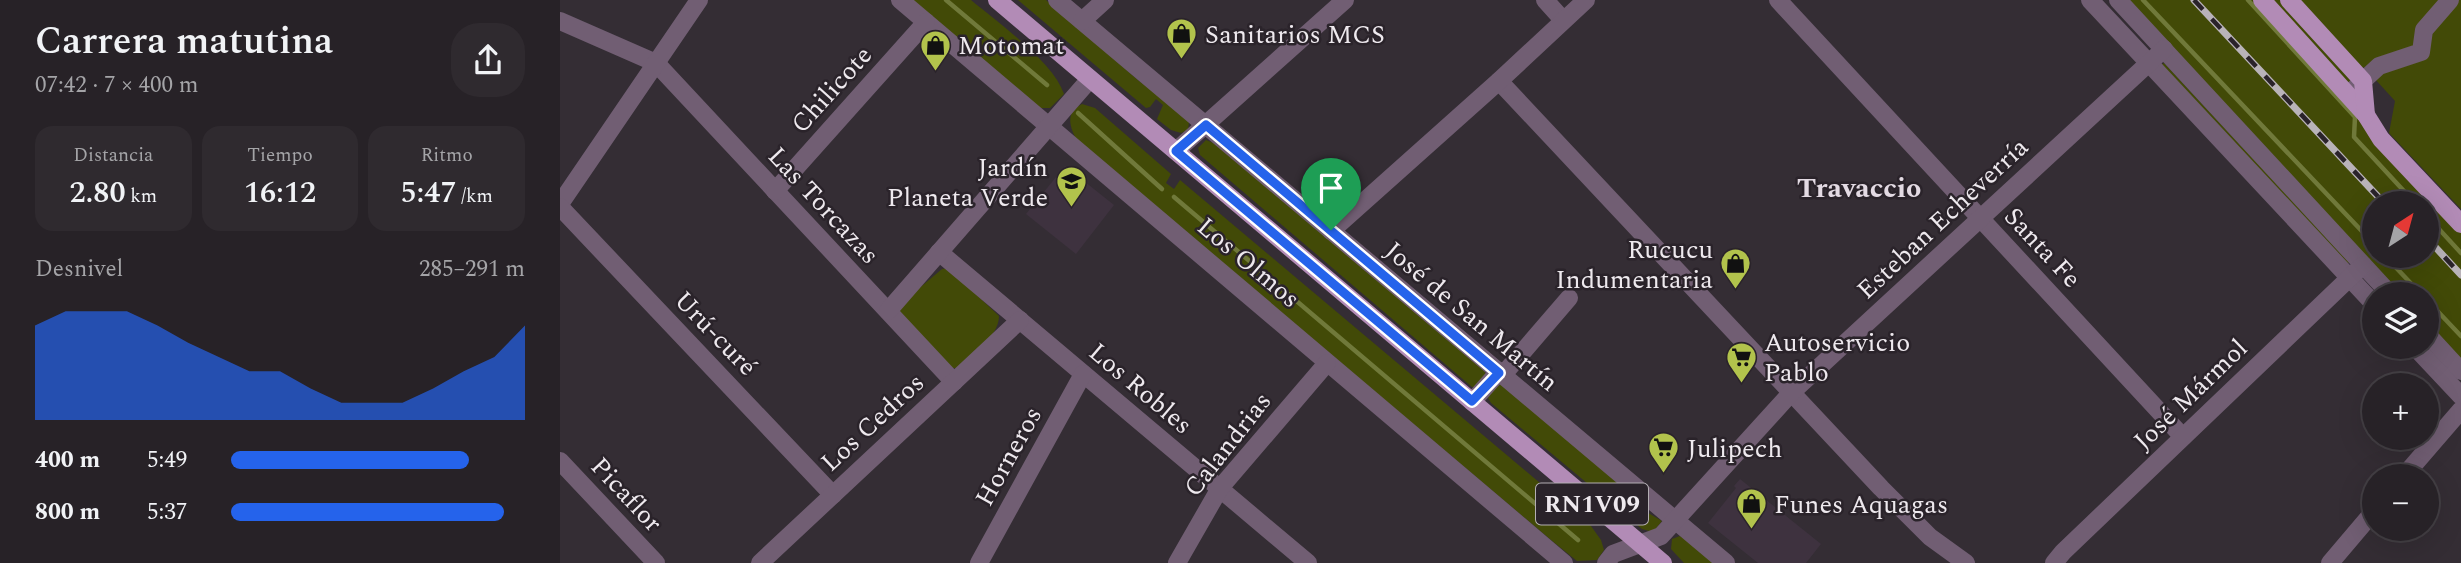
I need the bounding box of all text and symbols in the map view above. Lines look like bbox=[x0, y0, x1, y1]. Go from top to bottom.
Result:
text: Carrera matutina bbox=[35, 13, 333, 71]
place label: Sanitarios MCS bbox=[1205, 15, 1385, 55]
shop icon: Sanitarios MCS bbox=[1165, 17, 1199, 61]
button: share bbox=[451, 23, 525, 97]
place label: Motomat bbox=[958, 26, 1064, 66]
shop icon: Motomat bbox=[918, 28, 952, 72]
street label: Chilicote bbox=[781, 37, 882, 142]
text: 07:42 · 7 × 400 m bbox=[35, 68, 199, 103]
street label: Esteban Echeverría bbox=[1848, 128, 2038, 309]
street label: Las Torcazas bbox=[758, 138, 889, 274]
text: Distancia bbox=[73, 141, 153, 170]
text: Tiempo bbox=[247, 141, 313, 170]
text: Ritmo bbox=[421, 141, 473, 170]
place label: Jardín Planeta Verde bbox=[887, 148, 1048, 218]
pin bbox=[1301, 158, 1361, 230]
school or university icon: Jardín Planeta Verde bbox=[1054, 165, 1088, 209]
district label: Travaccio bbox=[1797, 167, 1921, 210]
icon: arrive bbox=[1312, 169, 1350, 207]
text: 2.80 bbox=[69, 170, 126, 216]
text: 16:12 bbox=[244, 170, 316, 216]
text: 5:47 bbox=[400, 170, 456, 216]
text: km bbox=[126, 182, 157, 211]
text: /km bbox=[456, 182, 493, 211]
north arrow bbox=[2362, 191, 2440, 268]
map controls bbox=[2362, 191, 2439, 541]
street label: Santa Fe bbox=[1994, 198, 2090, 297]
street label: Los Olmos bbox=[1188, 207, 1309, 318]
place label: Rucucu Indumentaria bbox=[1555, 230, 1713, 300]
street label: José de San Martín bbox=[1375, 232, 1567, 402]
shop icon: Rucucu Indumentaria bbox=[1719, 247, 1753, 291]
text: Desnivel bbox=[35, 252, 123, 287]
text: 285–291 m bbox=[419, 252, 525, 287]
street label: Urú-curé bbox=[664, 282, 766, 385]
button: layers bbox=[2362, 282, 2439, 359]
place label: Autoservicio Pablo bbox=[1764, 323, 1910, 393]
street label: José Mármol bbox=[2124, 330, 2257, 460]
street label: Los Robles bbox=[1079, 333, 1201, 444]
supermarket icon: Autoservicio Pablo bbox=[1724, 340, 1758, 384]
street label: Los Cedros bbox=[812, 364, 934, 482]
button: + bbox=[2362, 373, 2439, 450]
street label: Calandrias bbox=[1174, 383, 1282, 506]
street label: Horneros bbox=[965, 399, 1053, 514]
place label: Julipech bbox=[1687, 429, 1782, 469]
supermarket icon: Julipech bbox=[1647, 431, 1681, 475]
text: 400 m bbox=[35, 443, 100, 478]
text: 5:49 bbox=[147, 443, 187, 478]
street label: Picaflor bbox=[581, 448, 672, 541]
button: − bbox=[2362, 464, 2439, 541]
road number: RN1V09 bbox=[1536, 484, 1648, 524]
place label: Funes Aquagas bbox=[1774, 485, 1948, 525]
shop icon: Funes Aquagas bbox=[1734, 487, 1768, 531]
text: 800 m bbox=[35, 495, 100, 530]
text: 5:37 bbox=[147, 495, 187, 530]

